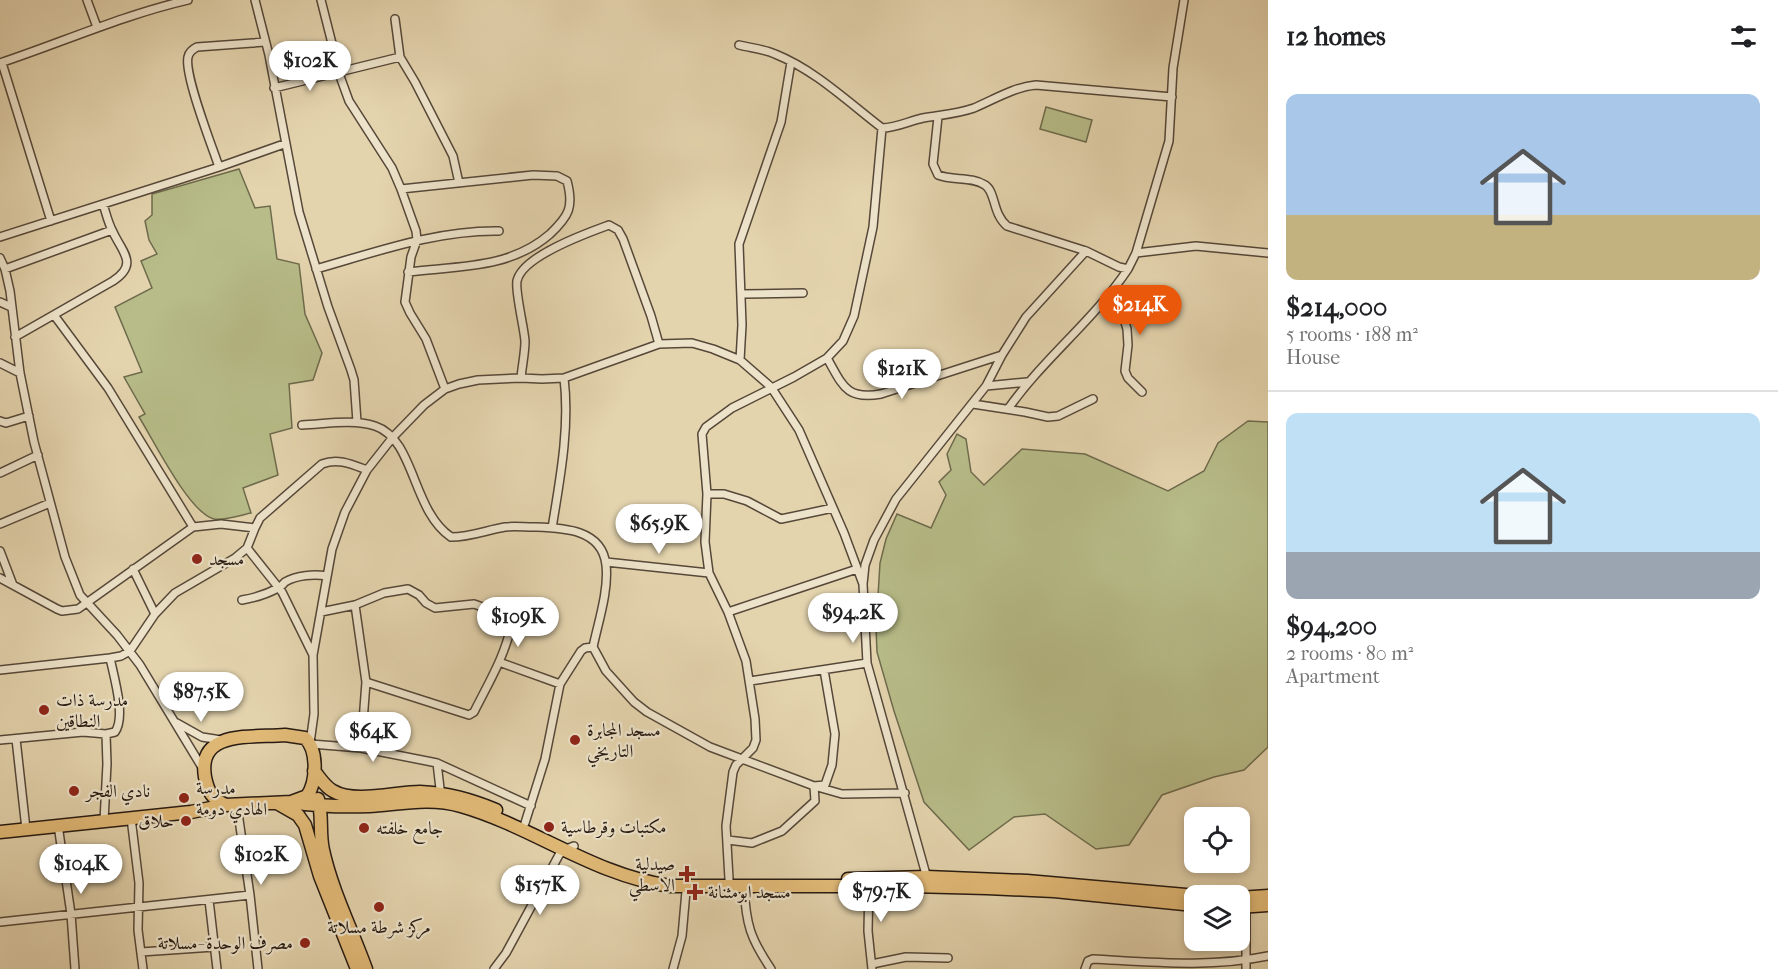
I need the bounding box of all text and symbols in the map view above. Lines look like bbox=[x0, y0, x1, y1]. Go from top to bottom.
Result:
icon: filters bbox=[1727, 20, 1760, 53]
text: 12 homes bbox=[1286, 21, 1386, 52]
pin: $102K bbox=[268, 41, 352, 92]
text: $102K bbox=[283, 49, 337, 72]
icon: home bbox=[1469, 133, 1577, 241]
pin: $214K bbox=[1098, 285, 1182, 336]
text: $214,000 bbox=[1286, 292, 1387, 323]
text: $214K bbox=[1113, 293, 1167, 316]
text: 5 rooms · 188 m² bbox=[1286, 323, 1418, 346]
text: House bbox=[1286, 346, 1340, 369]
pin: $121K bbox=[860, 349, 944, 400]
text: $121K bbox=[877, 357, 927, 380]
icon: home bbox=[1469, 452, 1577, 560]
pin: $65.9K bbox=[610, 504, 708, 555]
text: $65.9K bbox=[629, 512, 689, 535]
place label: مسجد bbox=[209, 549, 244, 570]
marker: مسجد bbox=[190, 552, 204, 566]
pin: $94.2K bbox=[804, 593, 902, 644]
pin: $109K bbox=[476, 597, 560, 648]
text: $94.2K bbox=[822, 601, 884, 624]
text: $109K bbox=[491, 605, 545, 628]
text: $94,200 bbox=[1286, 611, 1377, 642]
text: 2 rooms · 80 m² bbox=[1286, 642, 1413, 665]
text: Apartment bbox=[1286, 665, 1380, 688]
pin: $87.5K bbox=[152, 672, 250, 723]
text: $87.5K bbox=[173, 680, 229, 703]
place label: مدرسة ذات النطاقين bbox=[56, 690, 128, 732]
marker: مدرسة ذات النطاقين bbox=[37, 703, 51, 717]
pin: $64K bbox=[337, 712, 409, 763]
text: $64K bbox=[349, 720, 397, 743]
place label: مسجد المجابرة التاريخي bbox=[587, 720, 661, 768]
marker: مسجد المجابرة التاريخي bbox=[568, 733, 582, 747]
place label: مدرسة الهادي دومة bbox=[196, 778, 267, 824]
place label: نادي الفجر bbox=[84, 781, 150, 806]
marker: نادي الفجر bbox=[67, 784, 81, 798]
marker: مدرسة الهادي دومة bbox=[177, 791, 191, 805]
map controls bbox=[1184, 807, 1250, 951]
button: locate bbox=[1184, 807, 1250, 873]
place label: حلاق bbox=[138, 811, 174, 832]
marker: حلاق bbox=[179, 814, 193, 828]
place label: مكتبات وقرطاسية bbox=[561, 817, 666, 839]
place label: جامع خلفته bbox=[376, 818, 443, 844]
marker: مكتبات وقرطاسية bbox=[542, 820, 556, 834]
marker: جامع خلفته bbox=[357, 821, 371, 835]
pin: $102K bbox=[219, 835, 303, 886]
text: $102K bbox=[234, 843, 288, 866]
pin: $104K bbox=[39, 844, 123, 895]
text: $104K bbox=[53, 852, 109, 875]
place label: صيدلية الاسطي bbox=[629, 854, 675, 902]
pin: $157K bbox=[498, 865, 582, 916]
marker: صيدلية الاسطي bbox=[680, 867, 694, 881]
pin: $79.7K bbox=[832, 872, 930, 923]
text: $157K bbox=[515, 873, 565, 896]
text: $79.7K bbox=[852, 880, 910, 903]
place label: مسجد ابومثنانة bbox=[708, 882, 791, 903]
marker: مسجد ابومثنانة bbox=[686, 883, 704, 901]
button: layers bbox=[1184, 885, 1250, 951]
marker: مركز شرطة مسلاتة bbox=[372, 900, 386, 914]
place label: مركز شرطة مسلاتة bbox=[327, 917, 431, 940]
place label: مصرف الوحدة -مسلاتة bbox=[158, 933, 293, 955]
marker: مصرف الوحدة -مسلاتة bbox=[298, 936, 312, 950]

